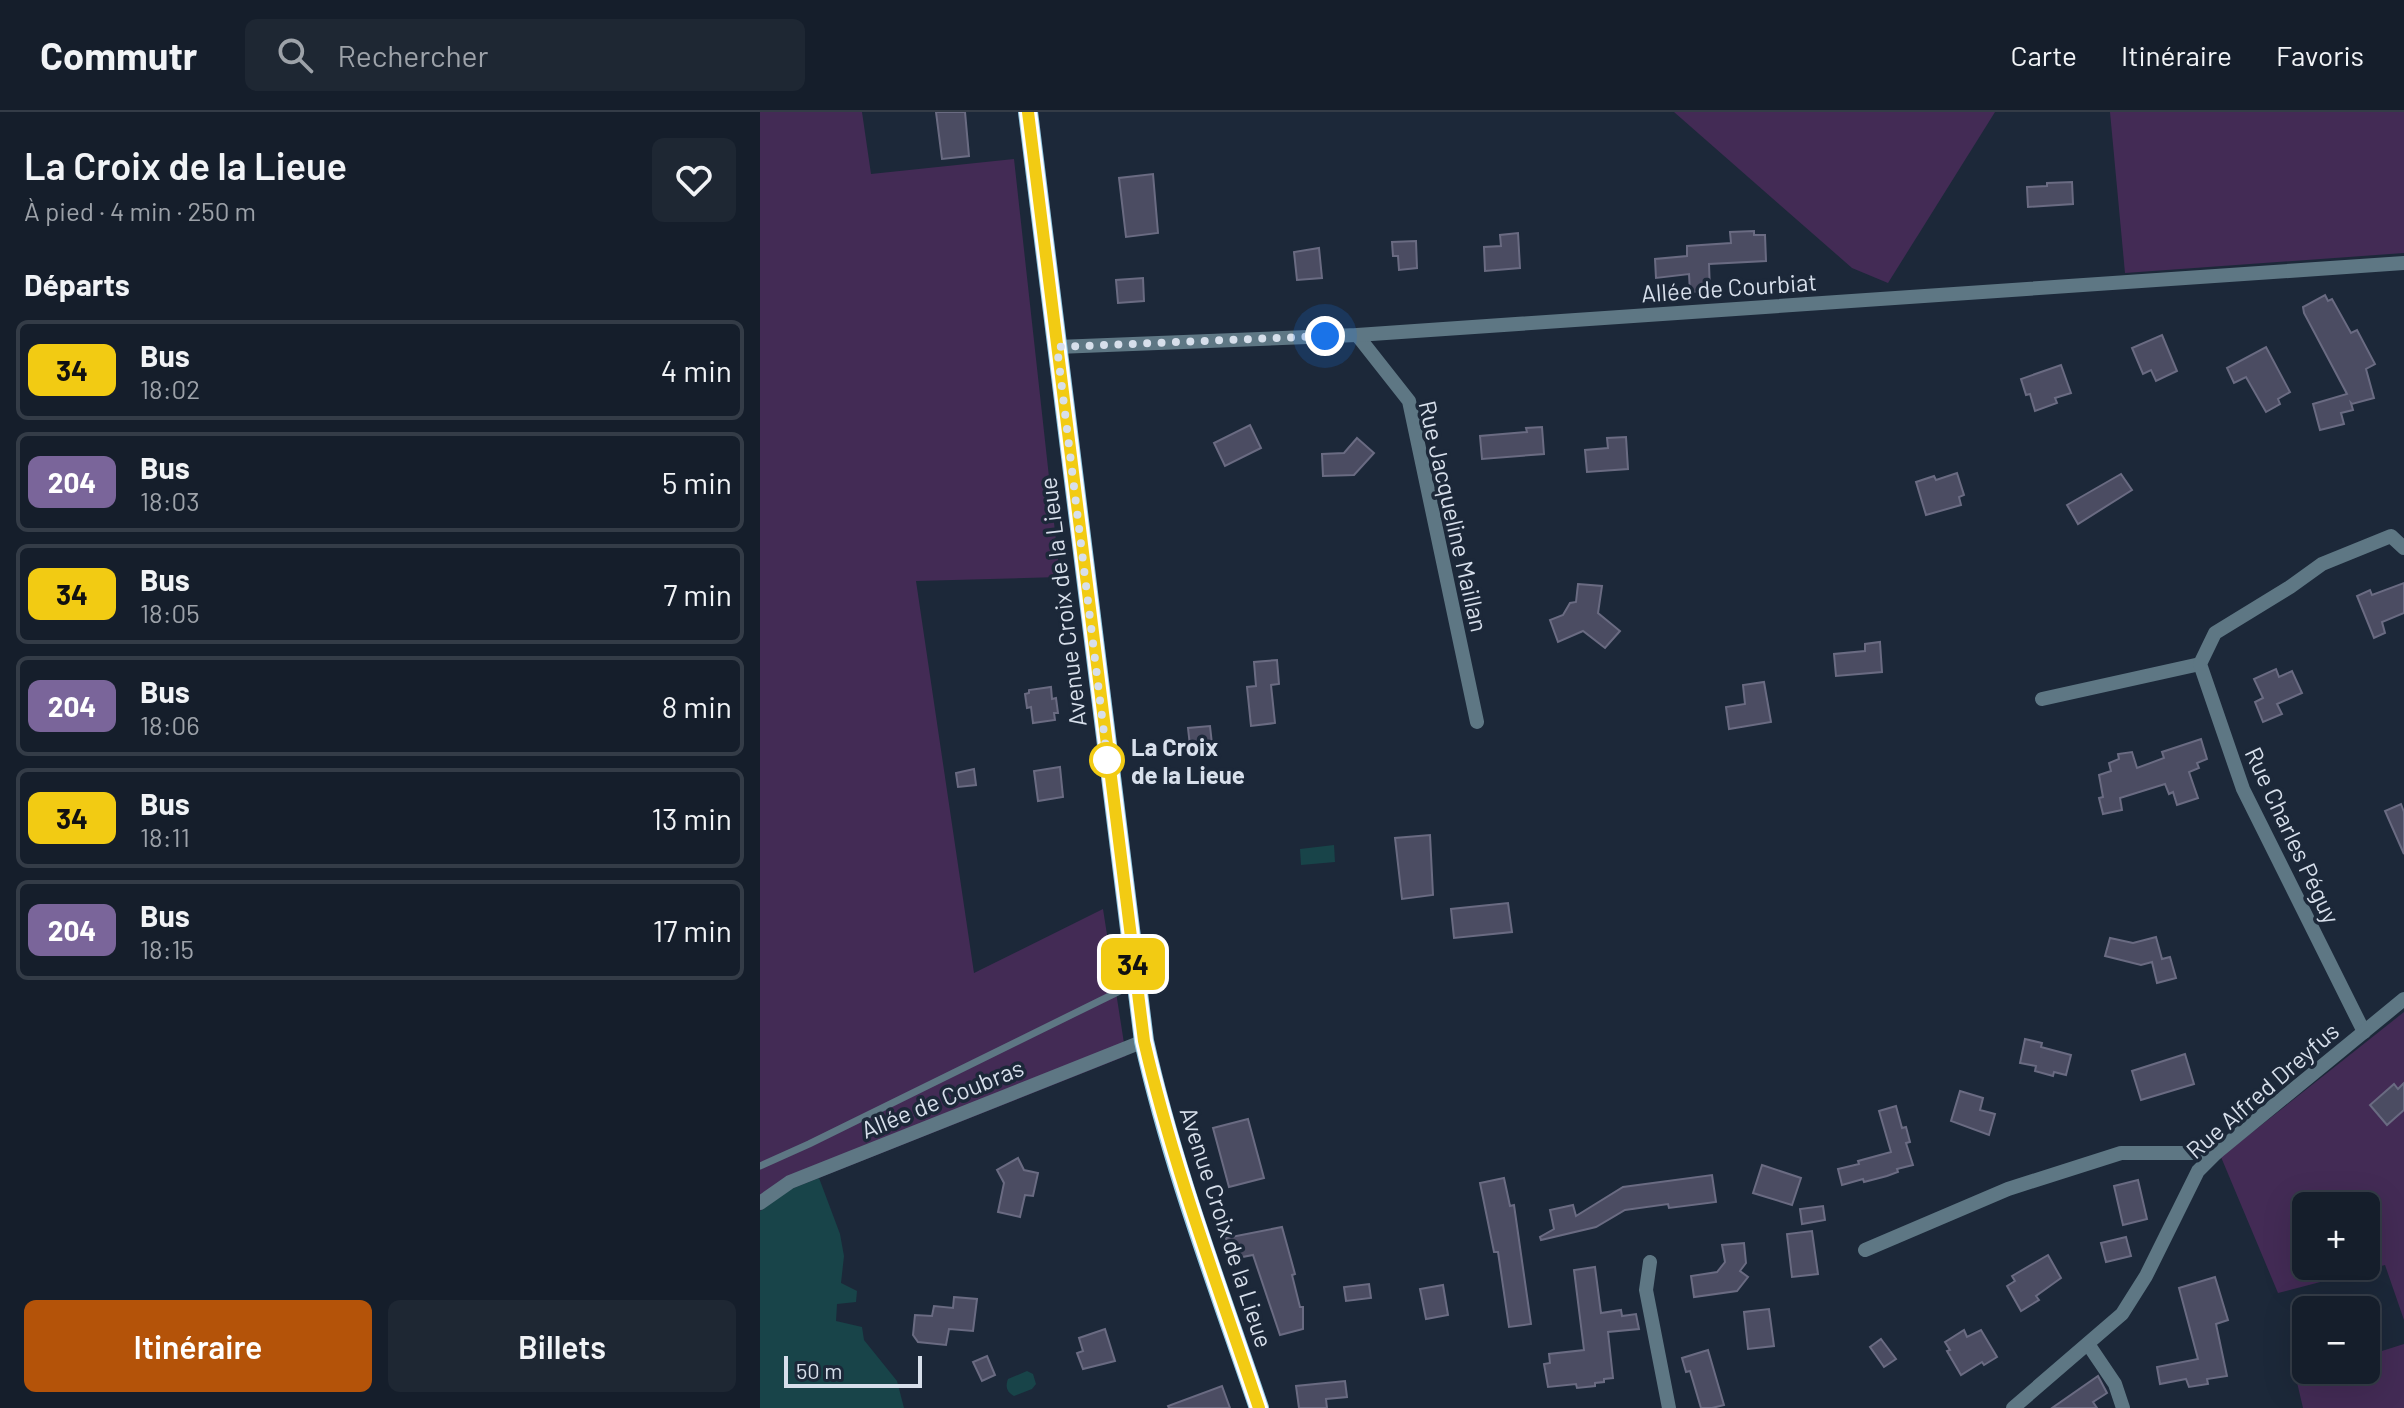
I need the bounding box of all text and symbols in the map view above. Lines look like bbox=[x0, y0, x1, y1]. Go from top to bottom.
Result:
search box bbox=[245, 19, 805, 91]
text: Commutr bbox=[40, 32, 197, 78]
icon: search bbox=[273, 33, 317, 77]
text: Rechercher bbox=[337, 37, 488, 73]
text: Carte bbox=[2011, 38, 2077, 72]
text: Itinéraire bbox=[2121, 38, 2232, 72]
text: Favoris bbox=[2276, 38, 2364, 72]
button: heart bbox=[652, 138, 736, 222]
text: La Croix de la Lieue bbox=[24, 142, 347, 188]
text: À pied · 4 min · 250 m bbox=[24, 195, 256, 226]
text: Départs bbox=[24, 266, 130, 302]
street label: Allée de Courbiat bbox=[1640, 266, 1818, 308]
your location bbox=[1305, 316, 1345, 356]
text: Bus bbox=[140, 337, 190, 373]
text: 4 min bbox=[661, 352, 732, 388]
text: 34 bbox=[56, 353, 88, 387]
text: 18:02 bbox=[140, 373, 200, 404]
street label: Rue Jacqueline Maillan bbox=[1413, 398, 1495, 634]
text: Bus bbox=[140, 449, 190, 485]
text: 5 min bbox=[662, 464, 732, 500]
text: 204 bbox=[48, 465, 96, 499]
street label: Avenue Croix de la Lieue bbox=[1032, 476, 1092, 728]
text: 18:03 bbox=[140, 485, 200, 516]
text: Bus bbox=[140, 561, 190, 597]
text: 7 min bbox=[663, 576, 732, 612]
text: 34 bbox=[56, 577, 88, 611]
text: 18:05 bbox=[140, 597, 200, 628]
text: Bus bbox=[140, 673, 190, 709]
text: 8 min bbox=[662, 688, 732, 724]
text: 204 bbox=[48, 689, 96, 723]
text: 18:06 bbox=[140, 709, 200, 740]
place label: La Croix de la Lieue bbox=[1131, 732, 1245, 789]
street label: Rue Charles Péguy bbox=[2239, 742, 2347, 928]
marker: La Croix de la Lieue bbox=[1090, 743, 1124, 777]
text: Bus bbox=[140, 785, 190, 821]
text: 13 min bbox=[651, 800, 732, 836]
text: 34 bbox=[56, 801, 88, 835]
text: 18:11 bbox=[140, 821, 190, 852]
text: Bus bbox=[140, 897, 190, 933]
text: 17 min bbox=[653, 912, 732, 948]
text: 204 bbox=[48, 913, 96, 947]
text: 18:15 bbox=[140, 933, 194, 964]
line badge: 34 bbox=[1097, 938, 1169, 990]
text: 34 bbox=[1117, 947, 1149, 981]
street label: Rue Alfred Dreyfus bbox=[2180, 1016, 2344, 1164]
street label: Allée de Coubras bbox=[856, 1052, 1028, 1144]
street label: Avenue Croix de la Lieue bbox=[1174, 1103, 1280, 1351]
map controls bbox=[2292, 1192, 2380, 1384]
button: + bbox=[2292, 1192, 2380, 1280]
button: − bbox=[2292, 1296, 2380, 1384]
button: Itinéraire bbox=[24, 1300, 372, 1392]
button: Billets bbox=[388, 1300, 736, 1392]
scale bar bbox=[784, 1352, 922, 1388]
text: 50 m bbox=[796, 1357, 842, 1383]

